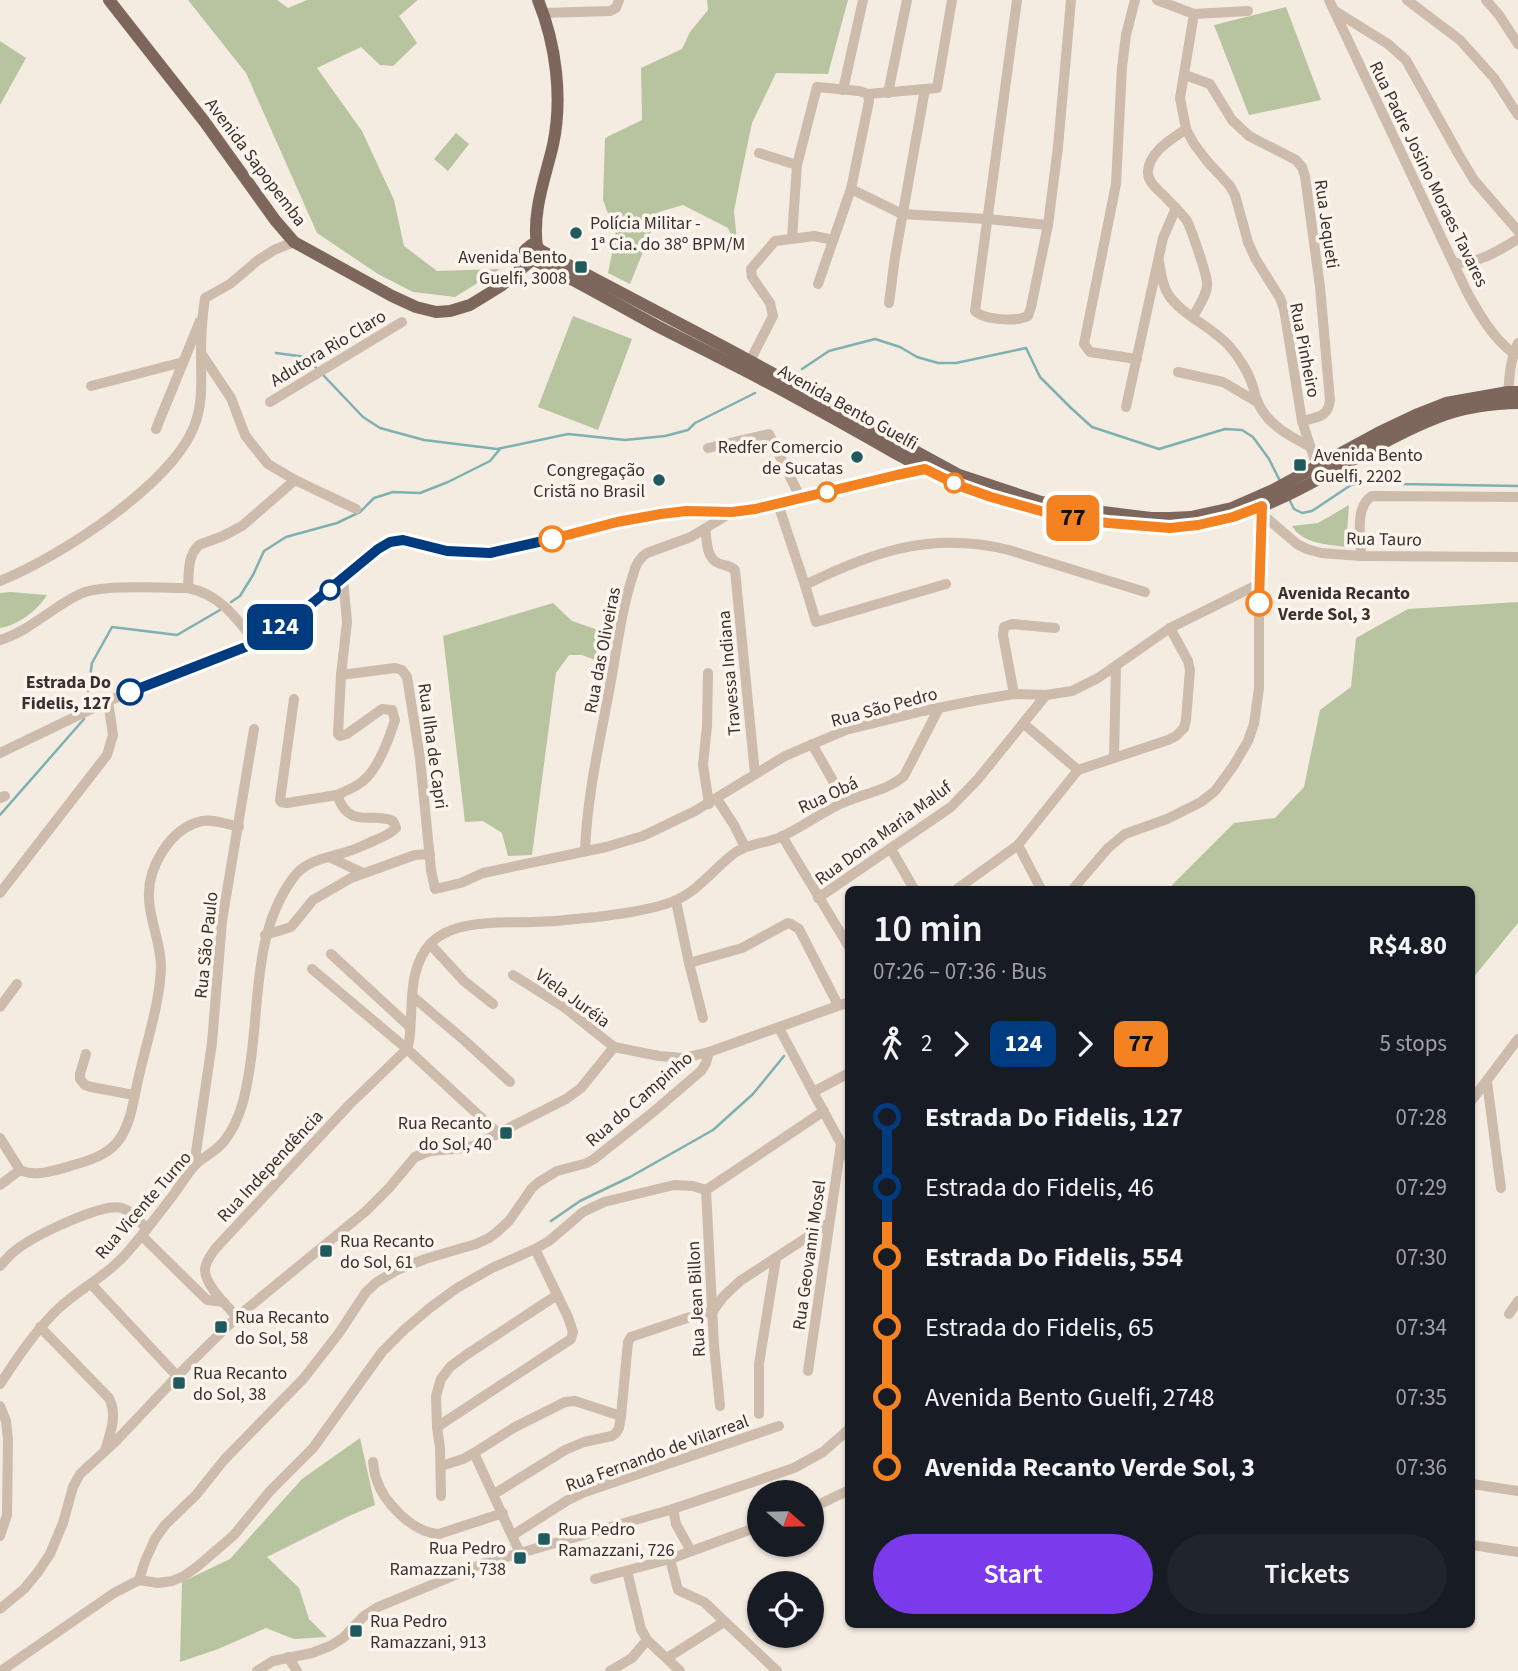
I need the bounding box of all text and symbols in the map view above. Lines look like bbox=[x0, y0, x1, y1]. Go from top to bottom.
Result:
street label: Rua Padre Josino Moraes Tavares bbox=[1363, 57, 1494, 291]
street label: Avenida Sapopemba bbox=[199, 93, 312, 232]
street label: Rua Jequeti bbox=[1308, 178, 1345, 270]
place label: Polícia Militar - 1ª Cia. do 38º BPM/M bbox=[590, 211, 745, 257]
marker: Polícia Militar - 1ª Cia. do 38º BPM/M bbox=[568, 225, 584, 241]
place label: Avenida Bento Guelfi, 3008 bbox=[458, 245, 567, 291]
marker: Avenida Bento Guelfi, 3008 bbox=[573, 259, 589, 275]
street label: Rua Pinheiro bbox=[1283, 301, 1326, 400]
street label: Adutora Rio Claro bbox=[265, 304, 391, 393]
street label: Avenida Bento Guelfi bbox=[773, 359, 922, 456]
place label: Redfer Comercio de Sucatas bbox=[718, 435, 843, 481]
place label: Avenida Bento Guelfi, 2202 bbox=[1314, 443, 1423, 489]
marker: Redfer Comercio de Sucatas bbox=[849, 449, 865, 465]
marker: Avenida Bento Guelfi, 2202 bbox=[1292, 457, 1308, 473]
place label: Congregação Cristã no Brasil bbox=[533, 458, 645, 504]
marker: Congregação Cristã no Brasil bbox=[651, 472, 667, 488]
unlabelled marker bbox=[944, 473, 964, 493]
unlabelled marker bbox=[817, 482, 837, 502]
line badge: 77 bbox=[1042, 495, 1104, 541]
text: 77 bbox=[1060, 500, 1086, 535]
unlabelled marker bbox=[539, 526, 565, 552]
street label: Rua Tauro bbox=[1346, 526, 1422, 553]
unlabelled marker bbox=[320, 580, 340, 600]
place label: Avenida Recanto Verde Sol, 3 bbox=[1277, 581, 1410, 627]
street label: Rua das Oliveiras bbox=[578, 585, 627, 715]
marker: Avenida Recanto Verde Sol, 3 bbox=[1246, 590, 1272, 616]
line badge: 124 bbox=[240, 604, 320, 650]
text: 124 bbox=[261, 609, 299, 644]
street label: Travessa Indiana bbox=[712, 609, 747, 737]
place label: Estrada Do Fidelis, 127 bbox=[21, 670, 111, 716]
marker: Estrada Do Fidelis, 127 bbox=[117, 679, 143, 705]
street label: Rua Ilha de Capri bbox=[411, 681, 454, 811]
street label: Rua São Pedro bbox=[828, 681, 940, 734]
street label: Rua Obá bbox=[794, 771, 862, 820]
street label: Rua Dona Maria Maluf bbox=[810, 775, 957, 892]
street label: Rua São Paulo bbox=[188, 890, 225, 1000]
text: 10 min bbox=[873, 902, 983, 956]
text: R$4.80 bbox=[1368, 927, 1447, 964]
text: 07:26 – 07:36 · Bus bbox=[873, 955, 1047, 988]
street label: Viela Juréia bbox=[530, 963, 615, 1034]
icon: walk bbox=[873, 1025, 911, 1063]
icon: forward bbox=[942, 1025, 980, 1063]
icon: forward bbox=[1066, 1025, 1104, 1063]
text: 124 bbox=[1004, 1026, 1042, 1061]
text: 77 bbox=[1128, 1026, 1154, 1061]
text: 2 bbox=[921, 1027, 932, 1060]
text: 5 stops bbox=[1380, 1027, 1447, 1060]
street label: Rua do Campinho bbox=[581, 1046, 698, 1153]
text: Estrada Do Fidelis, 127 bbox=[925, 1099, 1183, 1136]
text: 07:28 bbox=[1396, 1101, 1447, 1134]
street label: Rua Independência bbox=[212, 1105, 329, 1228]
place label: Rua Recanto do Sol, 40 bbox=[398, 1111, 492, 1157]
marker: Rua Recanto do Sol, 40 bbox=[498, 1125, 514, 1141]
street label: Rua Vicente Turno bbox=[89, 1146, 197, 1265]
text: Estrada do Fidelis, 46 bbox=[925, 1169, 1154, 1206]
text: 07:29 bbox=[1396, 1171, 1447, 1204]
street label: Rua Geovanni Mosel bbox=[787, 1178, 832, 1332]
place label: Rua Recanto do Sol, 61 bbox=[340, 1229, 434, 1275]
text: Estrada Do Fidelis, 554 bbox=[925, 1239, 1183, 1276]
street label: Rua Jean Billon bbox=[681, 1240, 712, 1358]
text: 07:30 bbox=[1396, 1241, 1447, 1274]
marker: Rua Recanto do Sol, 61 bbox=[318, 1243, 334, 1259]
place label: Rua Recanto do Sol, 58 bbox=[235, 1305, 329, 1351]
text: Estrada do Fidelis, 65 bbox=[925, 1309, 1154, 1346]
text: 07:34 bbox=[1396, 1311, 1447, 1344]
marker: Rua Recanto do Sol, 58 bbox=[213, 1319, 229, 1335]
place label: Rua Recanto do Sol, 38 bbox=[193, 1361, 287, 1407]
marker: Rua Recanto do Sol, 38 bbox=[171, 1375, 187, 1391]
text: Avenida Bento Guelfi, 2748 bbox=[925, 1379, 1214, 1416]
text: 07:35 bbox=[1396, 1381, 1447, 1414]
street label: Rua Fernando de Vilarreal bbox=[562, 1409, 752, 1498]
text: Avenida Recanto Verde Sol, 3 bbox=[925, 1449, 1255, 1486]
text: 07:36 bbox=[1396, 1451, 1447, 1484]
north arrow bbox=[747, 1480, 824, 1558]
map controls bbox=[747, 1480, 824, 1648]
place label: Rua Pedro Ramazzani, 726 bbox=[558, 1517, 674, 1563]
marker: Rua Pedro Ramazzani, 726 bbox=[536, 1531, 552, 1547]
button: Start bbox=[873, 1534, 1153, 1614]
button: Tickets bbox=[1167, 1534, 1447, 1614]
place label: Rua Pedro Ramazzani, 738 bbox=[390, 1536, 506, 1582]
marker: Rua Pedro Ramazzani, 738 bbox=[512, 1550, 528, 1566]
button: locate bbox=[747, 1571, 824, 1648]
place label: Rua Pedro Ramazzani, 913 bbox=[370, 1609, 486, 1655]
marker: Rua Pedro Ramazzani, 913 bbox=[348, 1623, 364, 1639]

